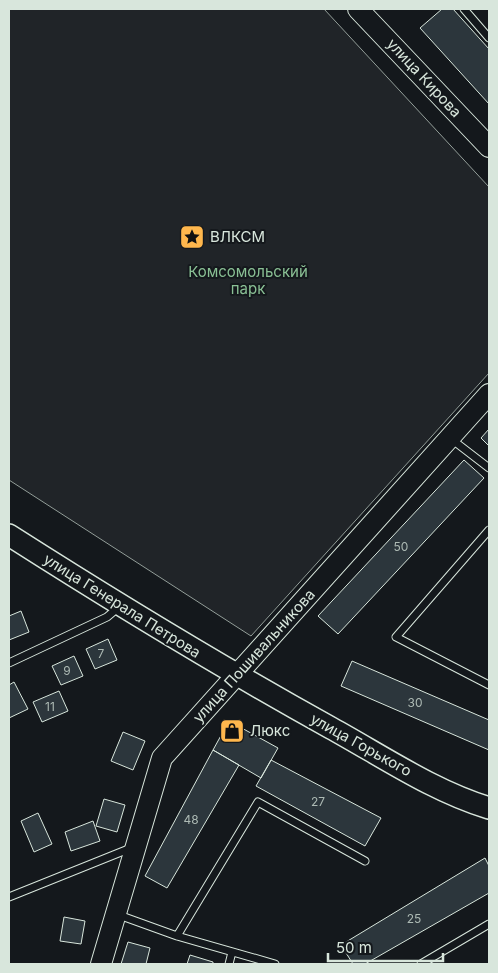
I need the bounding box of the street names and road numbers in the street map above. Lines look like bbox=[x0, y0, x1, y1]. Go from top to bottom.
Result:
street label: улица Кирова bbox=[383, 34, 466, 121]
street label: улица Генерала Петрова bbox=[40, 549, 204, 662]
street label: улица Пошивальникова bbox=[189, 585, 319, 727]
street label: улица Горького bbox=[307, 709, 415, 780]

